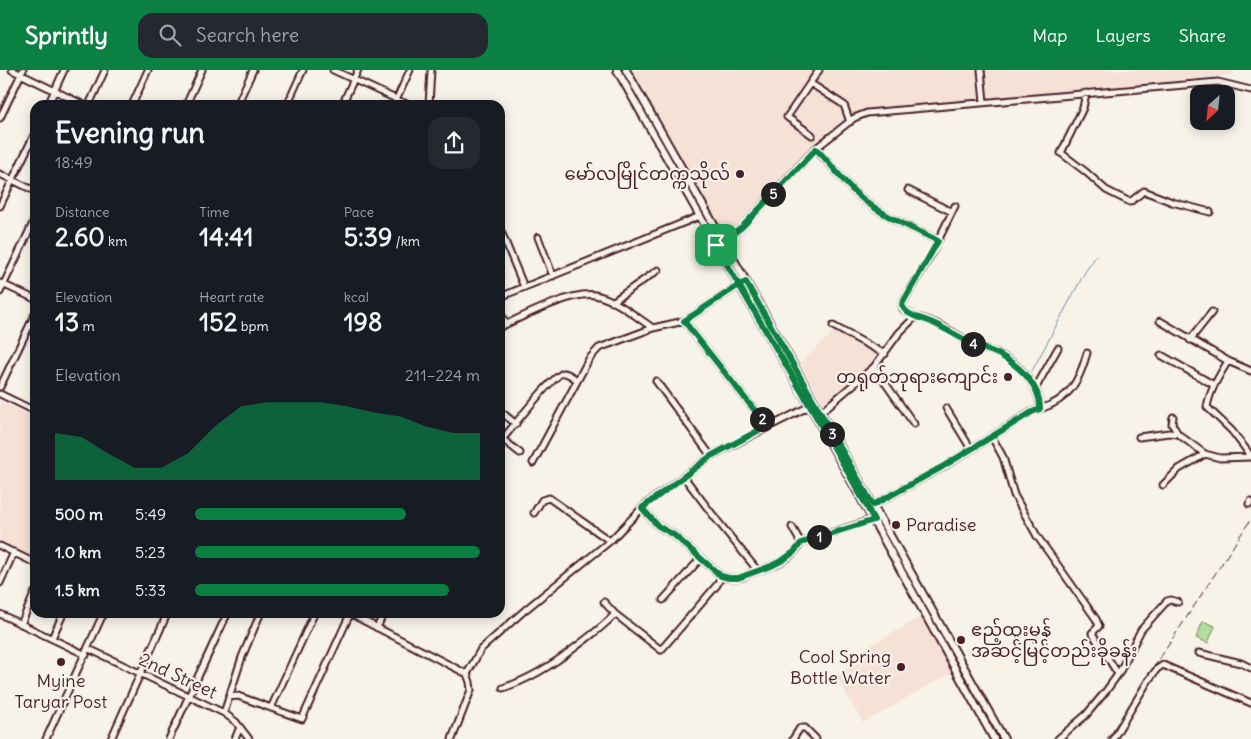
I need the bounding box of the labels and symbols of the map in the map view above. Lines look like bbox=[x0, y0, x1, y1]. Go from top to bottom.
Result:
north arrow bbox=[1190, 85, 1235, 130]
place label: မော်လမြိုင်တက္ကသိုလ် bbox=[565, 160, 730, 189]
marker: မော်လမြိုင်တက္ကသိုလ် bbox=[734, 168, 746, 180]
pin: 5 bbox=[760, 182, 786, 206]
pin bbox=[695, 224, 737, 266]
pin: 4 bbox=[960, 332, 986, 356]
place label: တရုတ်ဘုရားကျောင်း bbox=[836, 364, 998, 392]
marker: တရုတ်ဘုရားကျောင်း bbox=[1002, 371, 1014, 383]
pin: 2 bbox=[750, 406, 774, 432]
pin: 3 bbox=[820, 422, 844, 446]
place label: Paradise bbox=[906, 513, 977, 536]
marker: Paradise bbox=[890, 519, 902, 531]
pin: 1 bbox=[806, 524, 832, 550]
place label: ဧည့်ထူးမွန် အဆင့်မြင့်တည်းခိုခန်း bbox=[971, 617, 1137, 666]
marker: ဧည့်ထူးမွန် အဆင့်မြင့်တည်းခိုခန်း bbox=[955, 634, 967, 646]
place label: Cool Spring Bottle Water bbox=[790, 645, 892, 689]
street label: 2nd Street bbox=[136, 648, 221, 704]
marker: Myine Taryar Post bbox=[55, 656, 67, 668]
marker: Cool Spring Bottle Water bbox=[895, 661, 907, 673]
place label: Myine Taryar Post bbox=[15, 669, 107, 713]

